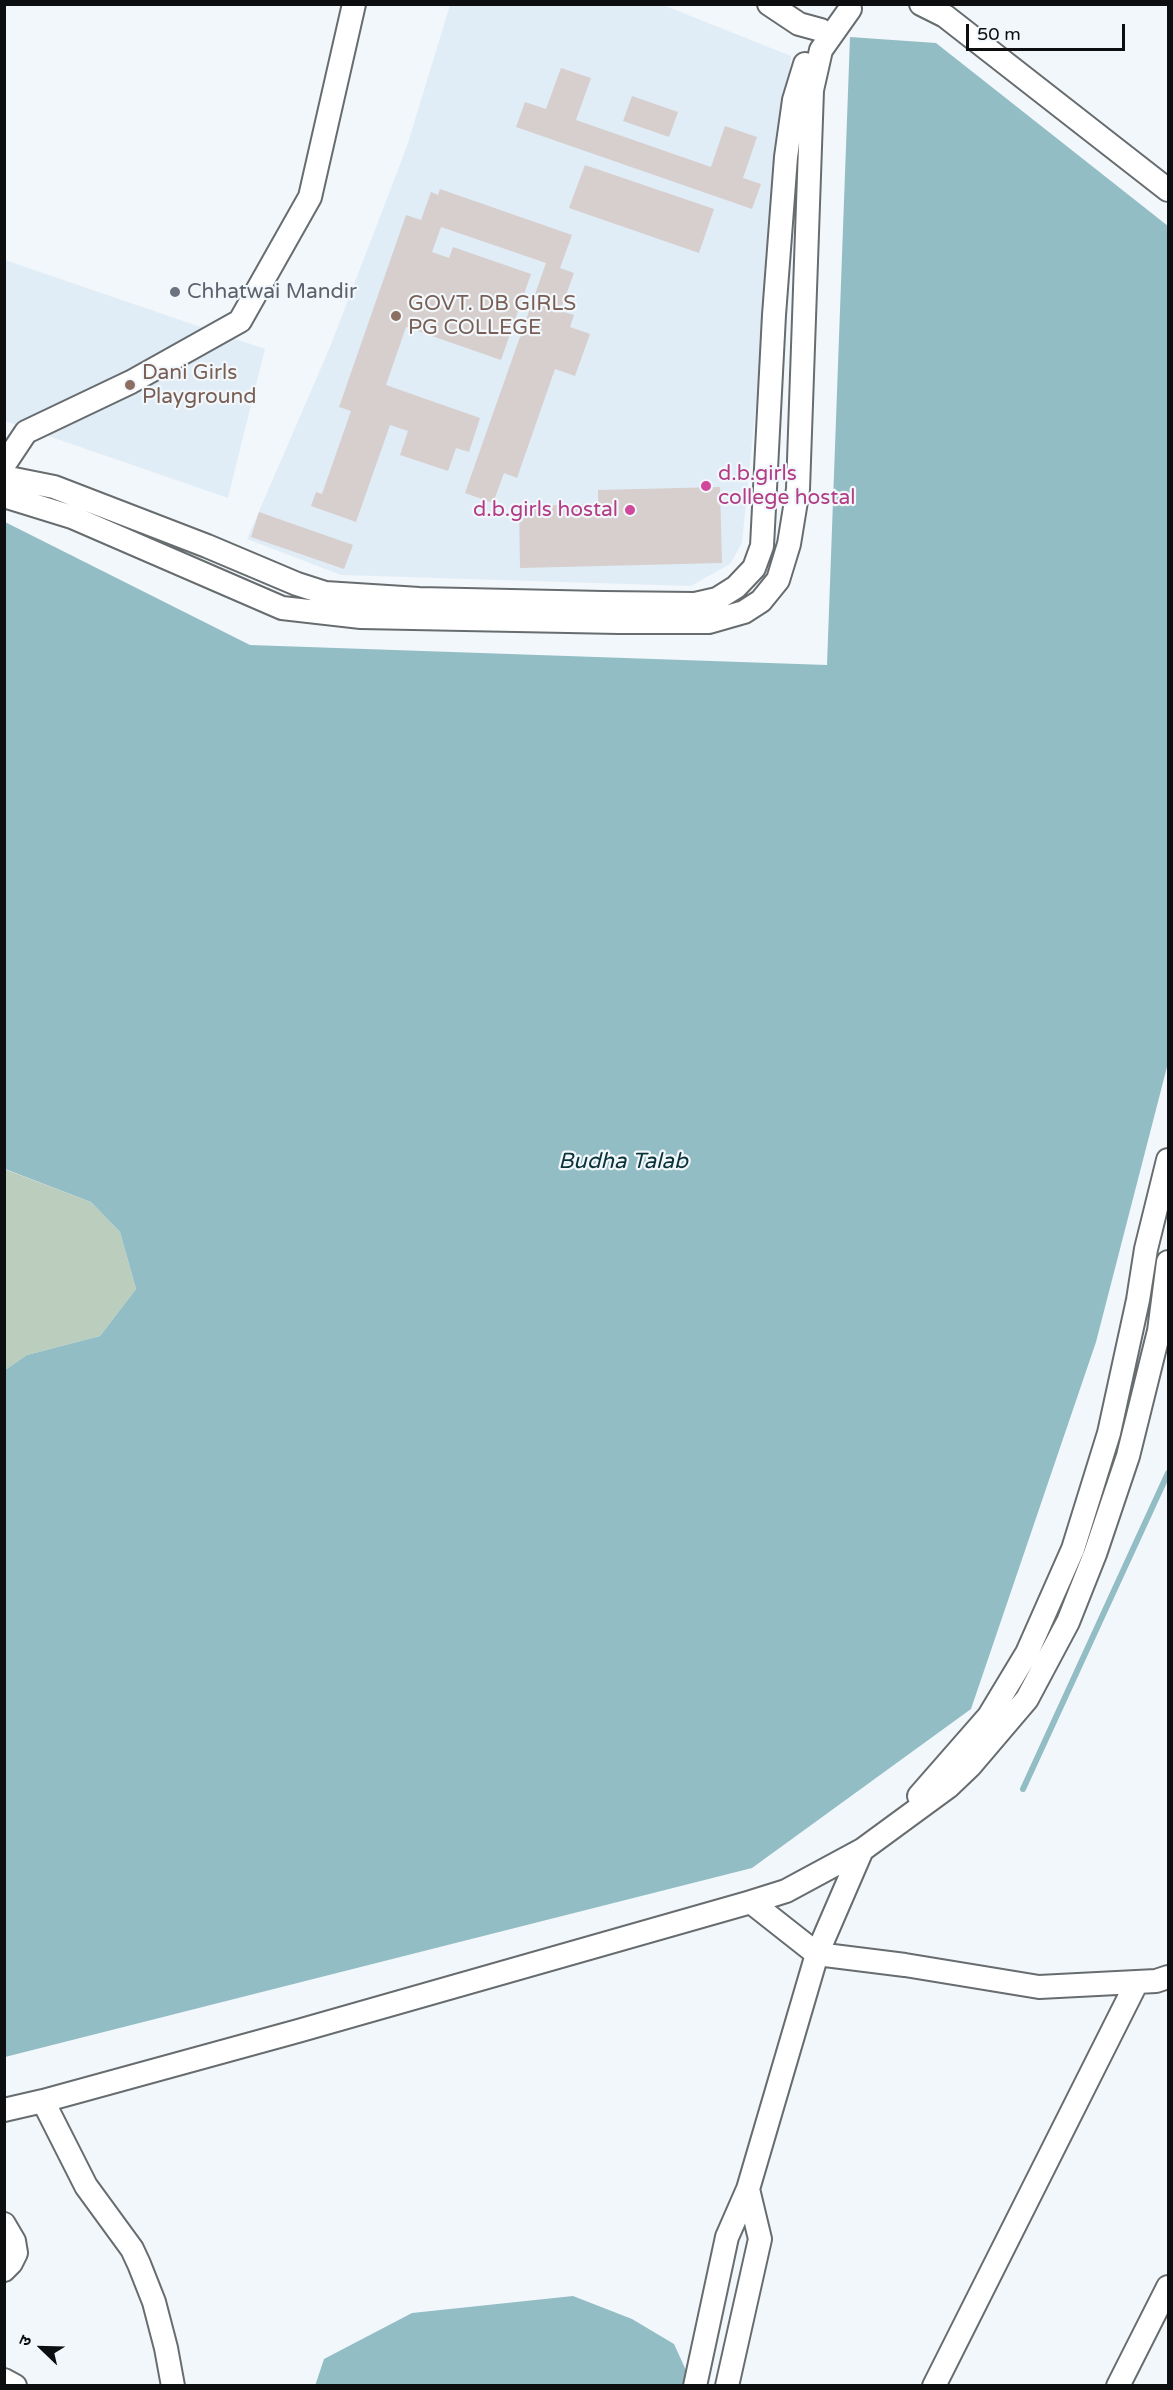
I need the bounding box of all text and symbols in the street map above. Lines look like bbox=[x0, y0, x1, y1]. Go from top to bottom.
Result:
scale bar bbox=[969, 12, 1128, 50]
text: 50 m bbox=[977, 23, 1021, 45]
place label: Chhatwai Mandir bbox=[187, 279, 357, 305]
marker: Chhatwai Mandir bbox=[168, 285, 182, 299]
place label: GOVT. DB GIRLS PG COLLEGE bbox=[408, 291, 576, 341]
marker: GOVT. DB GIRLS PG COLLEGE bbox=[389, 309, 403, 323]
place label: Dani Girls Playground bbox=[142, 360, 257, 410]
marker: Dani Girls Playground bbox=[123, 378, 137, 392]
place label: d.b.girls college hostal bbox=[718, 461, 855, 511]
marker: d.b.girls college hostal bbox=[699, 479, 713, 493]
place label: d.b.girls hostal bbox=[473, 497, 618, 523]
marker: d.b.girls hostal bbox=[623, 503, 637, 517]
water label: Budha Talab bbox=[558, 1149, 688, 1175]
north arrow bbox=[12, 2318, 72, 2378]
text: उ bbox=[14, 2333, 36, 2349]

